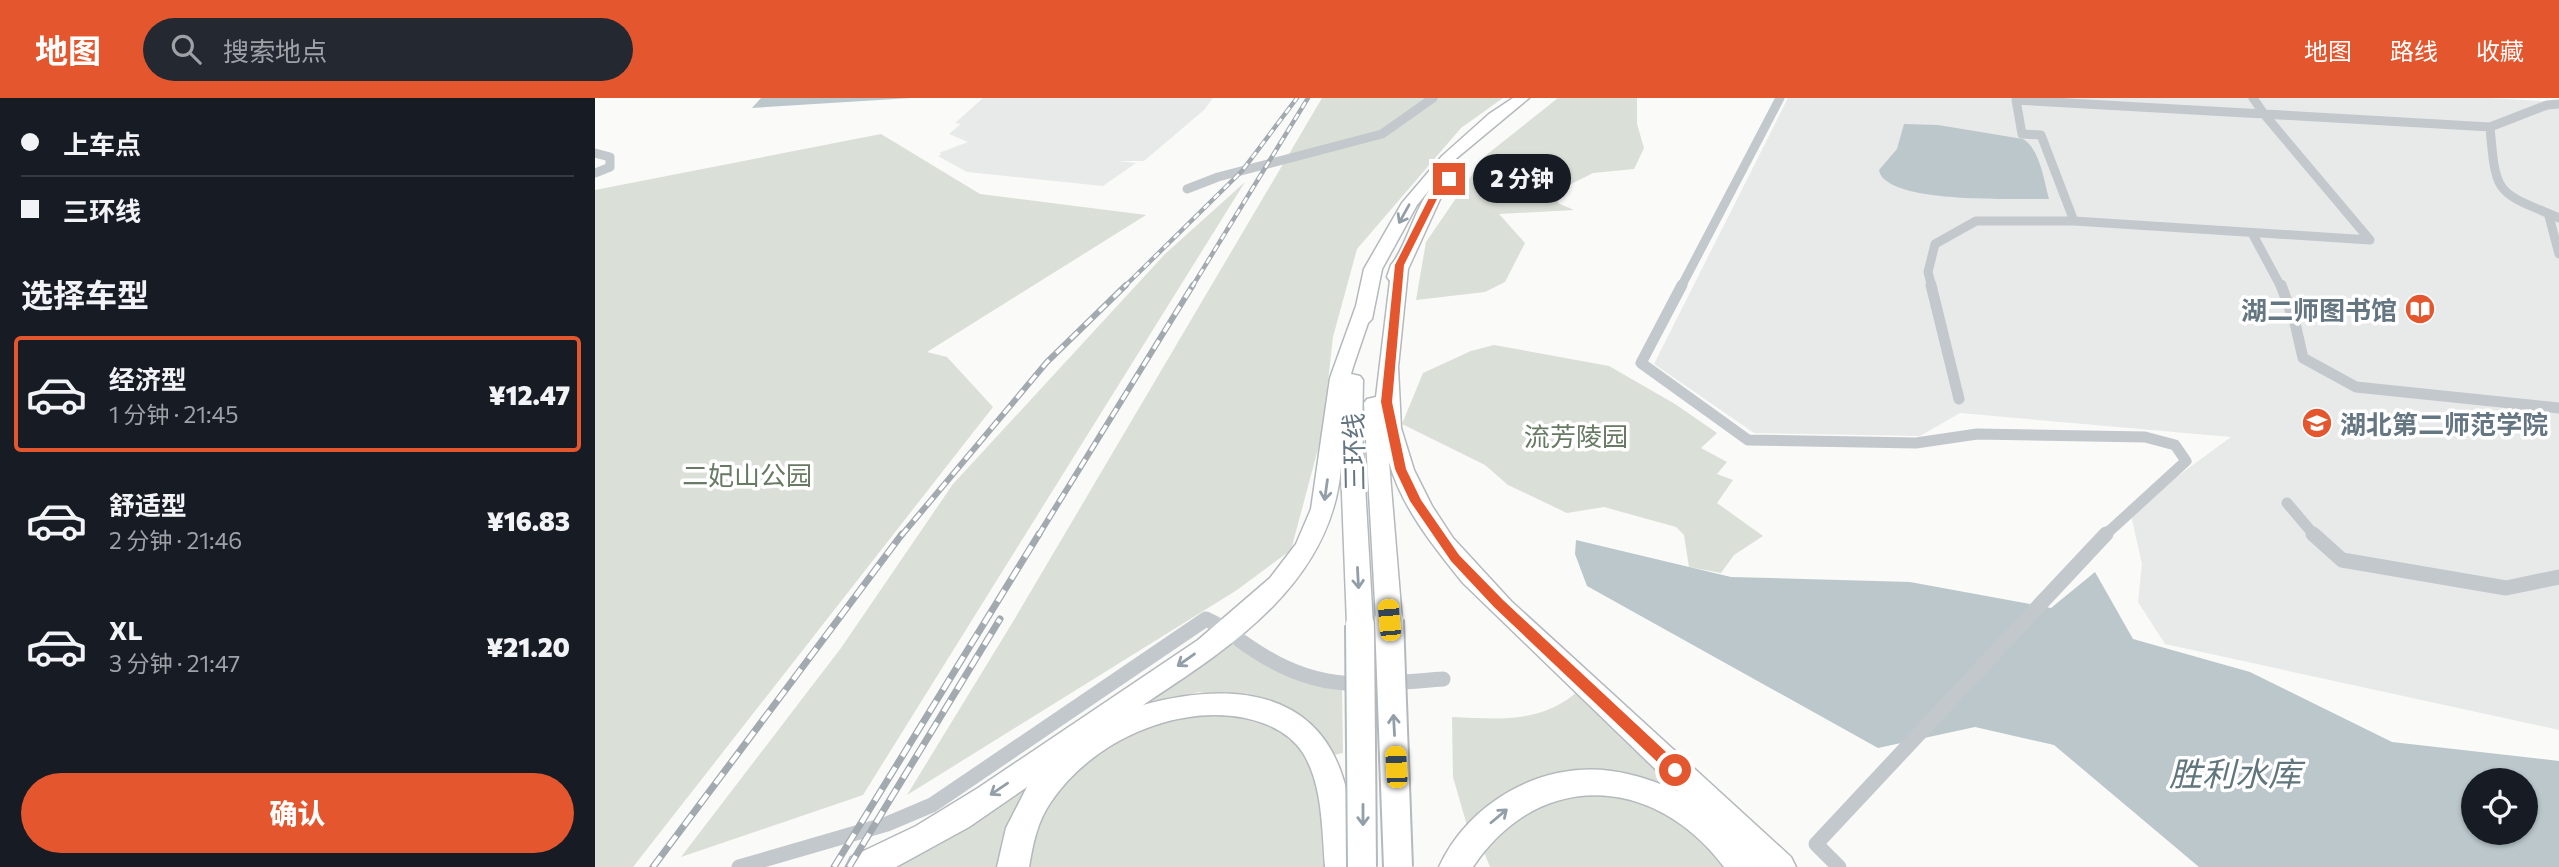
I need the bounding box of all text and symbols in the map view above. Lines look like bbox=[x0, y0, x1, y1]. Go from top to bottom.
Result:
search box bbox=[143, 18, 633, 81]
text: 地图 bbox=[35, 29, 101, 70]
icon: search bbox=[167, 30, 205, 68]
text: 搜索地点 bbox=[223, 35, 327, 66]
text: 地图 bbox=[2304, 36, 2352, 65]
text: 路线 bbox=[2390, 36, 2438, 65]
text: 收藏 bbox=[2476, 36, 2524, 65]
text: 上车点 bbox=[63, 128, 141, 159]
callout: 2 分钟 bbox=[1473, 154, 1571, 204]
route end bbox=[1433, 163, 1465, 195]
text: 2 分钟 bbox=[1490, 164, 1554, 192]
text: 三环线 bbox=[63, 195, 141, 226]
one-way arrow bbox=[1397, 203, 1411, 223]
text: 选择车型 bbox=[21, 274, 149, 314]
library icon: 湖二师图书馆 bbox=[2403, 292, 2437, 326]
place label: 湖二师图书馆 bbox=[2241, 294, 2397, 325]
icon: car bbox=[25, 363, 88, 426]
text: 经济型 bbox=[109, 363, 187, 394]
text: ¥12.47 bbox=[488, 379, 570, 410]
text: 1 分钟 · 21:45 bbox=[109, 400, 239, 428]
school or university icon: 湖北第二师范学院 bbox=[2300, 406, 2334, 440]
place label: 湖北第二师范学院 bbox=[2340, 408, 2548, 439]
street label: 三环线 bbox=[1337, 413, 1369, 491]
park label: 流芳陵园 bbox=[1524, 420, 1628, 451]
park label: 二妃山公园 bbox=[682, 459, 812, 490]
one-way arrow bbox=[1320, 478, 1333, 501]
icon: car bbox=[25, 489, 88, 552]
text: 舒适型 bbox=[109, 489, 187, 520]
text: ¥16.83 bbox=[487, 505, 570, 536]
text: 2 分钟 · 21:46 bbox=[109, 526, 242, 554]
one-way arrow bbox=[1351, 566, 1364, 589]
car bbox=[1377, 598, 1402, 642]
text: XL bbox=[109, 614, 143, 645]
icon: car bbox=[25, 615, 88, 678]
text: ¥21.20 bbox=[486, 631, 570, 662]
text: 3 分钟 · 21:47 bbox=[109, 649, 240, 677]
one-way arrow bbox=[1177, 653, 1196, 667]
one-way arrow bbox=[1387, 715, 1400, 737]
car bbox=[1385, 745, 1408, 789]
water label: 胜利水库 bbox=[2169, 752, 2306, 793]
route start bbox=[1659, 754, 1691, 786]
map controls bbox=[2461, 768, 2538, 845]
button: locate bbox=[2461, 768, 2538, 845]
button: 确认 bbox=[21, 773, 574, 853]
one-way arrow bbox=[989, 782, 1009, 796]
one-way arrow bbox=[1356, 804, 1370, 827]
one-way arrow bbox=[1489, 808, 1507, 823]

